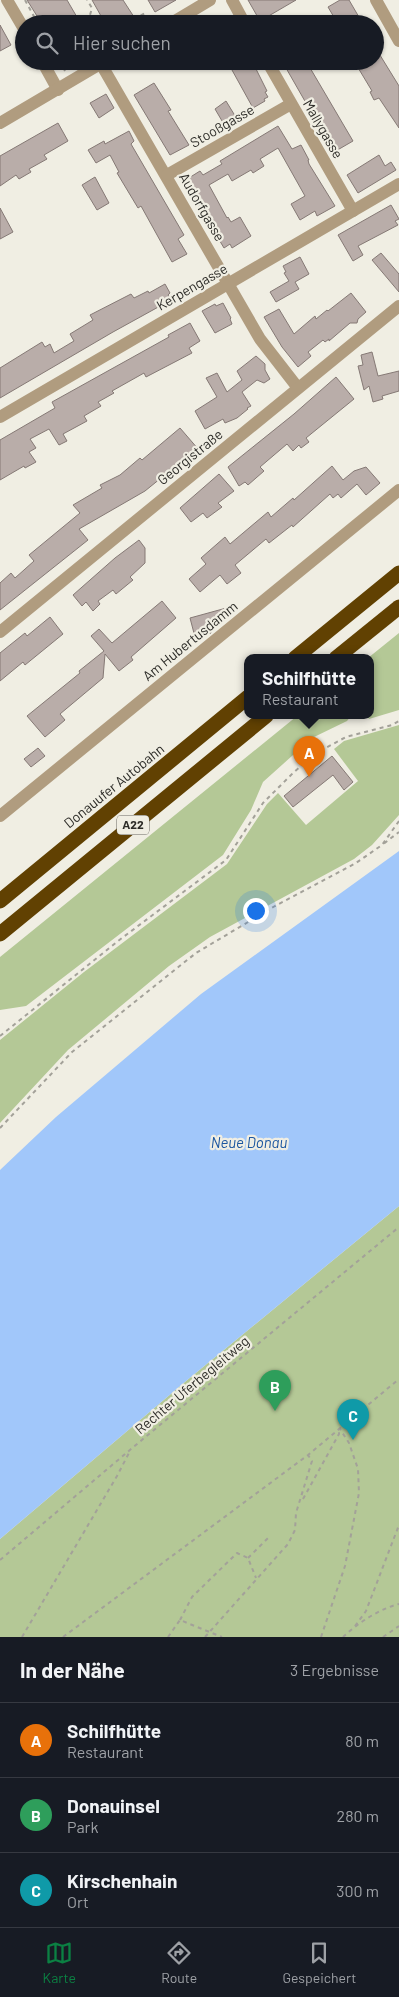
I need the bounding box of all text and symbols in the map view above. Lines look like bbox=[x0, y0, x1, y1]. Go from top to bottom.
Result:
search box bbox=[15, 15, 384, 70]
icon: search bbox=[33, 29, 61, 57]
text: Hier suchen bbox=[73, 31, 171, 54]
street label: Mallygasse bbox=[300, 96, 347, 161]
street label: Stooßgasse bbox=[187, 100, 257, 151]
street label: Audorfgasse bbox=[176, 169, 229, 244]
street label: Kerpengasse bbox=[153, 259, 230, 314]
street label: Georgistraße bbox=[154, 425, 226, 488]
street label: Am Hubertusdamm bbox=[139, 597, 241, 684]
popup bbox=[244, 654, 374, 719]
text: Schilfhütte bbox=[262, 666, 356, 689]
text: Restaurant bbox=[262, 689, 339, 708]
pin: A bbox=[293, 736, 325, 777]
street label: Donauufer Autobahn bbox=[60, 740, 167, 831]
road number: A22 bbox=[117, 816, 149, 834]
your location bbox=[243, 898, 269, 924]
water label: Neue Donau bbox=[211, 1133, 287, 1151]
street label: Rechter Uferbegleitweg bbox=[131, 1332, 252, 1437]
pin: B bbox=[259, 1370, 291, 1411]
pin: C bbox=[337, 1399, 369, 1440]
text: In der Nähe bbox=[20, 1657, 125, 1682]
text: 3 Ergebnisse bbox=[290, 1660, 379, 1679]
text: Schilfhütte bbox=[67, 1719, 161, 1742]
text: A bbox=[31, 1731, 41, 1750]
text: 80 m bbox=[345, 1731, 379, 1750]
text: Restaurant bbox=[67, 1742, 144, 1761]
text: Donauinsel bbox=[67, 1794, 160, 1817]
text: B bbox=[31, 1806, 41, 1825]
text: 280 m bbox=[337, 1806, 379, 1825]
text: Park bbox=[67, 1817, 98, 1836]
text: Kirschenhain bbox=[67, 1869, 177, 1892]
text: C bbox=[31, 1881, 41, 1900]
text: 300 m bbox=[336, 1881, 379, 1900]
text: Ort bbox=[67, 1892, 89, 1911]
tab: Karte bbox=[43, 1939, 76, 1986]
tab: Route bbox=[161, 1939, 197, 1986]
tab: Gespeichert bbox=[282, 1939, 356, 1986]

